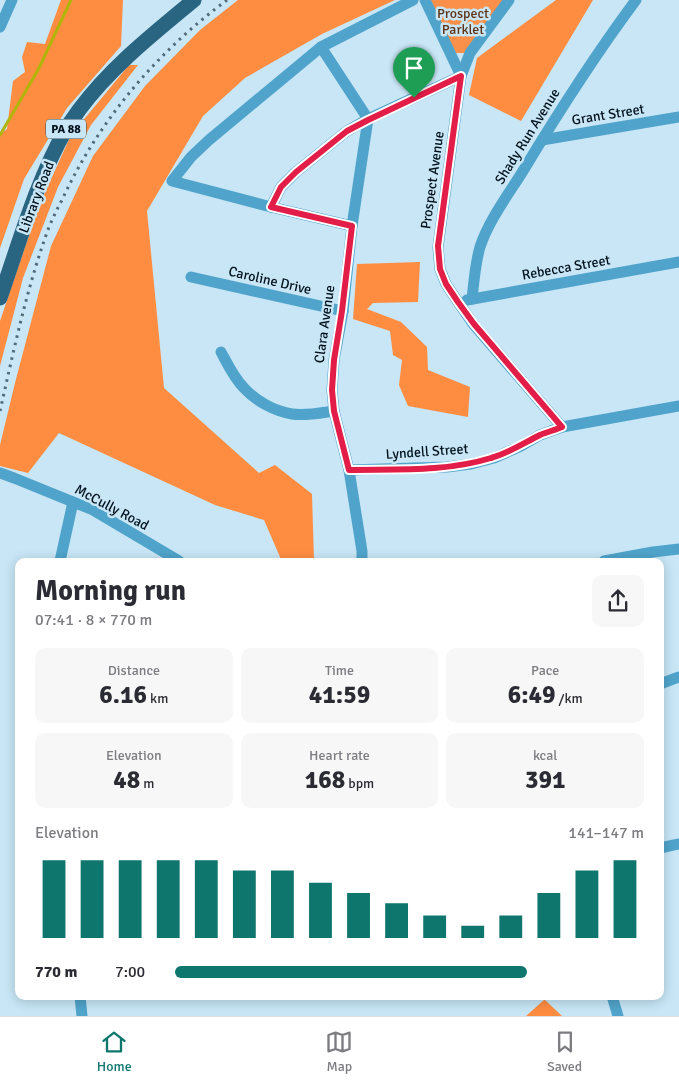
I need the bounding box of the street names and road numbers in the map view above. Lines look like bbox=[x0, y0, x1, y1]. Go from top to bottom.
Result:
street label: Shady Run Avenue bbox=[491, 85, 564, 187]
street label: Grant Street bbox=[571, 100, 646, 129]
road number: PA 88 bbox=[46, 120, 86, 138]
street label: Prospect Avenue bbox=[417, 130, 448, 230]
street label: Library Road bbox=[15, 159, 58, 235]
street label: Rebecca Street bbox=[521, 251, 612, 284]
street label: Caroline Drive bbox=[227, 263, 313, 298]
street label: Clara Avenue bbox=[311, 284, 338, 364]
street label: Lyndell Street bbox=[385, 440, 469, 463]
street label: McCully Road bbox=[72, 481, 152, 534]

